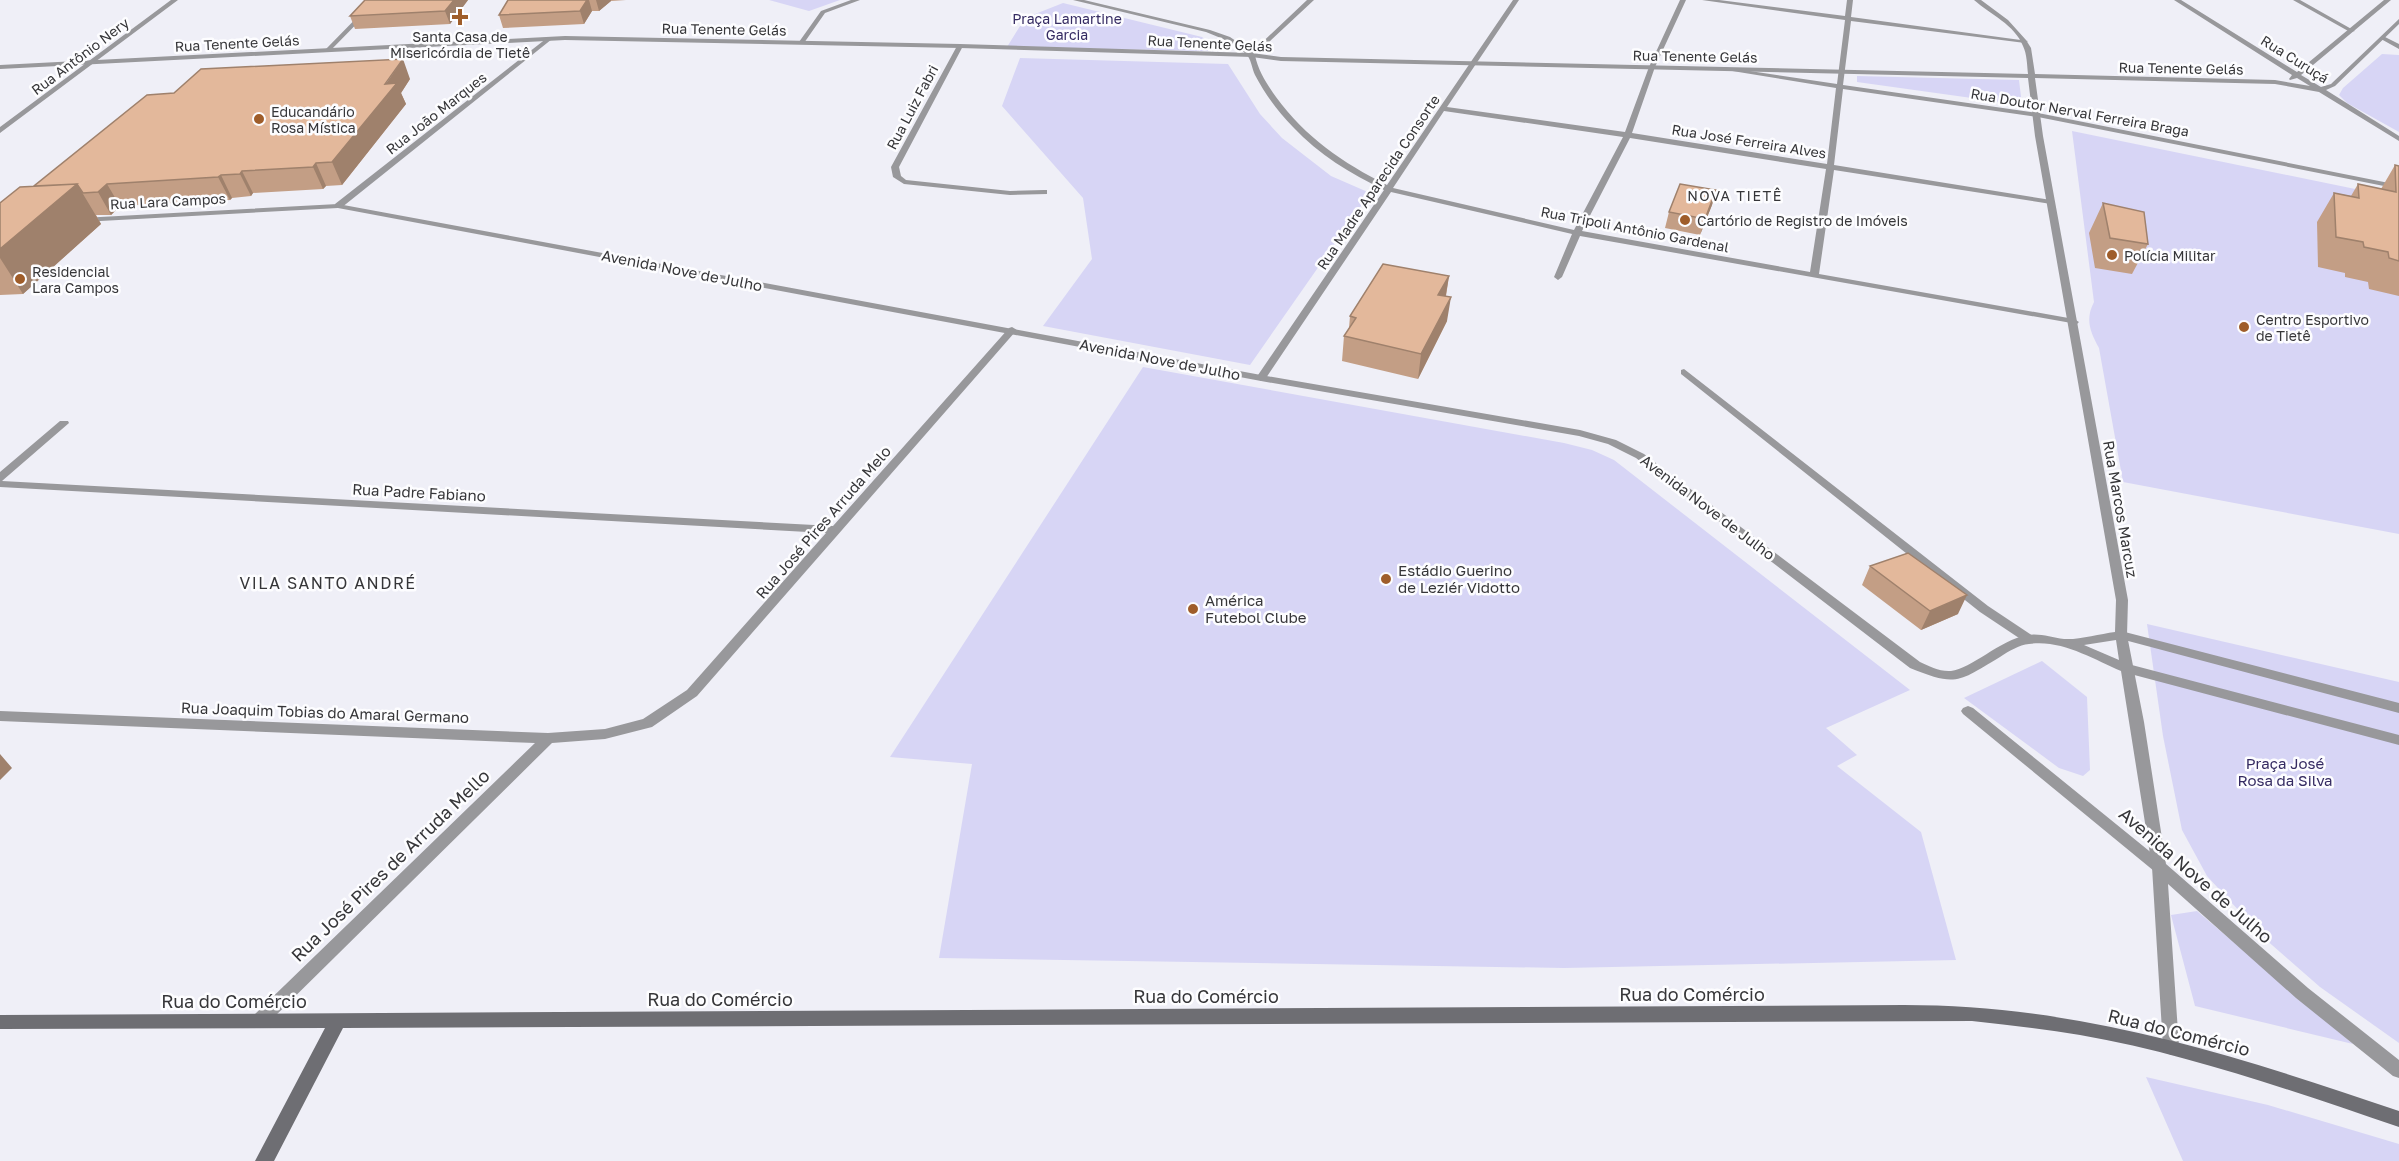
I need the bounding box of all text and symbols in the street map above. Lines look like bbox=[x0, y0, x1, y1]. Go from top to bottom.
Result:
marker: Santa Casa de Misericórdia de Tietê bbox=[451, 8, 469, 26]
park label: Praça Lamartine Garcia bbox=[1012, 10, 1122, 43]
street label: Rua Antônio Nery bbox=[28, 14, 132, 98]
street label: Rua Tenente Gelás bbox=[661, 19, 787, 39]
place label: Santa Casa de Misericórdia de Tietê bbox=[390, 28, 530, 61]
street label: Rua Tenente Gelás bbox=[174, 31, 300, 55]
street label: Rua Tenente Gelás bbox=[1147, 31, 1273, 55]
street label: Rua Curuçá bbox=[2258, 31, 2332, 87]
street label: Rua Tenente Gelás bbox=[1632, 46, 1758, 66]
street label: Rua Tenente Gelás bbox=[2118, 58, 2244, 78]
street label: Rua Luiz Fabri bbox=[883, 62, 941, 152]
street label: Rua João Marques bbox=[382, 68, 490, 158]
street label: Rua Doutor Nerval Ferreira Braga bbox=[1969, 84, 2191, 140]
street label: Rua Madre Aparecida Consorte bbox=[1313, 91, 1443, 273]
place label: Educandário Rosa Mística bbox=[271, 103, 356, 136]
marker: Educandário Rosa Mística bbox=[252, 112, 266, 126]
street label: Rua José Ferreira Alves bbox=[1670, 120, 1828, 162]
district label: NOVA TIETÊ bbox=[1687, 187, 1783, 204]
street label: Rua Lara Campos bbox=[110, 189, 226, 213]
street label: Rua Tripoli Antônio Gardenal bbox=[1539, 202, 1731, 256]
place label: Cartório de Registro de Imóveis bbox=[1697, 212, 1908, 229]
marker: Cartório de Registro de Imóveis bbox=[1678, 213, 1692, 227]
street label: Avenida Nove de Julho bbox=[600, 246, 764, 294]
place label: Polícia Militar bbox=[2124, 247, 2216, 264]
marker: Polícia Militar bbox=[2105, 248, 2119, 262]
place label: Residencial Lara Campos bbox=[32, 263, 119, 296]
marker: Residencial Lara Campos bbox=[13, 272, 27, 286]
place label: Centro Esportivo de Tietê bbox=[2256, 311, 2369, 344]
marker: Centro Esportivo de Tietê bbox=[2237, 320, 2251, 334]
street label: Avenida Nove de Julho bbox=[1078, 335, 1242, 383]
street label: Rua Marcos Marcuz bbox=[2100, 439, 2142, 579]
street label: Rua José Pires Arruda Melo bbox=[752, 442, 894, 602]
street label: Avenida Nove de Julho bbox=[1637, 451, 1779, 563]
street label: Rua Padre Fabiano bbox=[352, 480, 486, 504]
place label: Estádio Guerino de Leziér Vidotto bbox=[1398, 561, 1520, 596]
marker: Estádio Guerino de Leziér Vidotto bbox=[1379, 572, 1393, 586]
district label: VILA SANTO ANDRÉ bbox=[239, 573, 417, 593]
place label: América Futebol Clube bbox=[1205, 591, 1307, 626]
marker: América Futebol Clube bbox=[1186, 602, 1200, 616]
street label: Rua Joaquim Tobias do Amaral Germano bbox=[181, 698, 469, 726]
park label: Praça José Rosa da Silva bbox=[2237, 754, 2333, 789]
street label: Rua José Pires de Arruda Mello bbox=[286, 764, 494, 966]
street label: Avenida Nove de Julho bbox=[2115, 802, 2277, 948]
street label: Rua do Comércio bbox=[1619, 983, 1765, 1005]
street label: Rua do Comércio bbox=[1133, 985, 1279, 1007]
street label: Rua do Comércio bbox=[647, 988, 793, 1010]
street label: Rua do Comércio bbox=[161, 990, 307, 1012]
street label: Rua do Comércio bbox=[2106, 1004, 2252, 1060]

